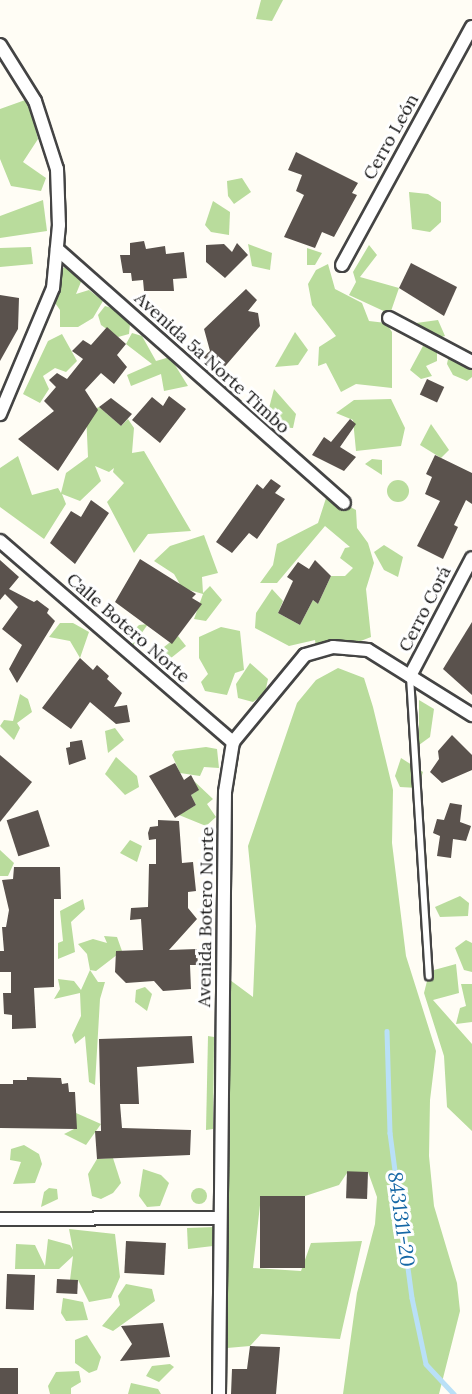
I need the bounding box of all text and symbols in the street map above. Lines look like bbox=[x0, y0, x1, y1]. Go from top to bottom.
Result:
street label: Cerro León bbox=[359, 90, 423, 184]
street label: Avenida 5a Norte Timbo bbox=[130, 288, 294, 438]
street label: Cerro Corá bbox=[394, 563, 456, 655]
street label: Calle Botero Norte bbox=[62, 569, 194, 687]
street label: Avenida Botero Norte bbox=[194, 827, 218, 1007]
water label: 8431311-20 bbox=[383, 1170, 421, 1268]

